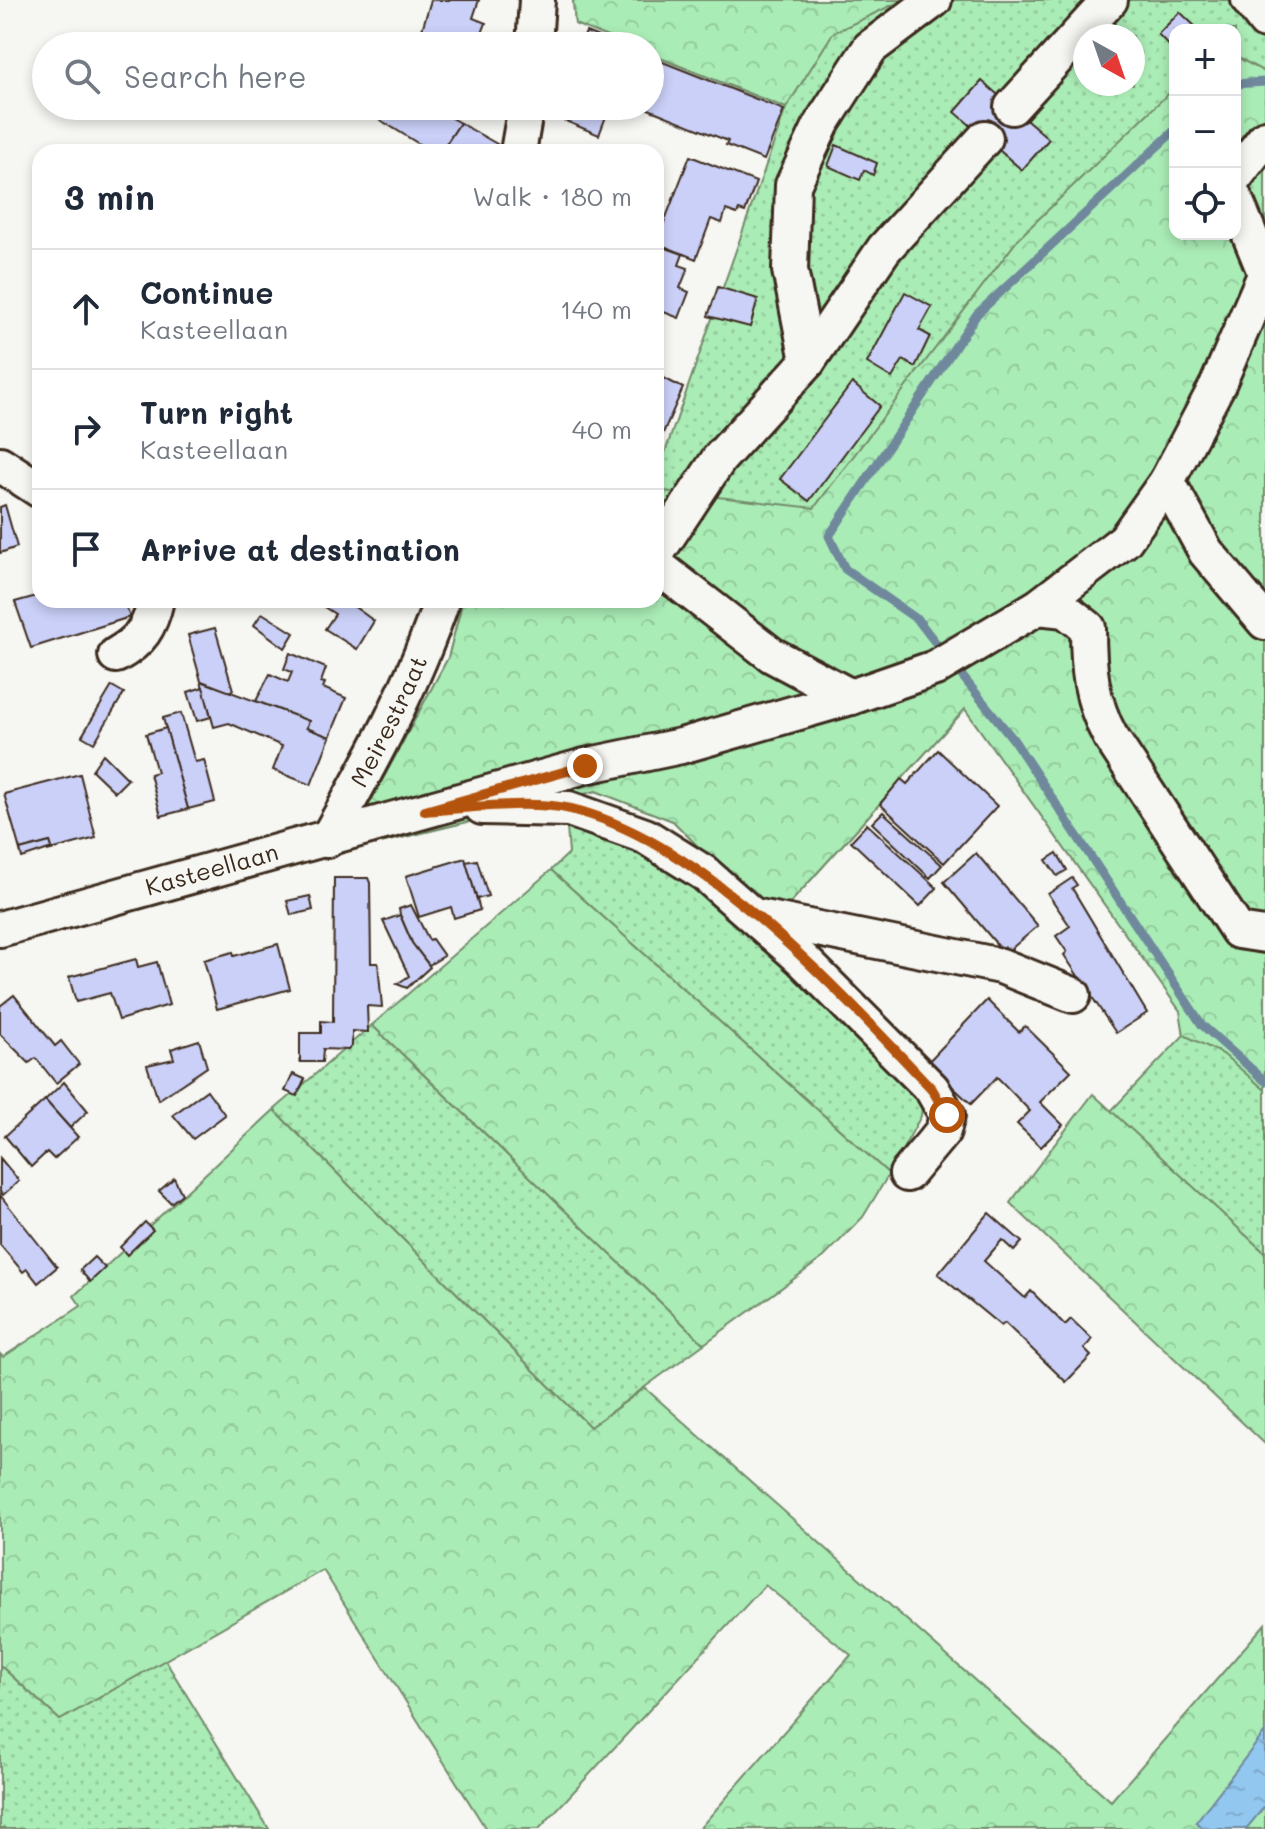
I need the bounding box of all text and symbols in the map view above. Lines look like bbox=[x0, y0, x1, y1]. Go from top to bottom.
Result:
north arrow bbox=[1073, 24, 1145, 96]
map controls bbox=[1169, 24, 1241, 240]
button: + bbox=[1169, 24, 1241, 96]
search box bbox=[32, 32, 664, 120]
icon: search bbox=[60, 54, 104, 98]
text: Search here bbox=[124, 56, 307, 96]
button: − bbox=[1169, 96, 1241, 168]
button: locate bbox=[1169, 168, 1241, 240]
text: 3 min bbox=[64, 174, 155, 219]
text: Walk · 180 m bbox=[472, 179, 632, 213]
text: Continue bbox=[140, 272, 273, 312]
icon: ahead bbox=[64, 287, 108, 331]
text: 140 m bbox=[560, 292, 632, 326]
text: Kasteellaan bbox=[140, 312, 288, 346]
text: Turn right bbox=[140, 392, 293, 432]
icon: right bbox=[64, 407, 108, 451]
text: 40 m bbox=[572, 412, 632, 446]
text: Kasteellaan bbox=[140, 432, 288, 466]
icon: arrive bbox=[64, 527, 108, 571]
text: Arrive at destination bbox=[140, 529, 460, 569]
street label: Meirestraat bbox=[342, 650, 433, 792]
route end bbox=[567, 748, 603, 784]
street label: Kasteellaan bbox=[141, 835, 282, 902]
route start bbox=[929, 1097, 965, 1133]

